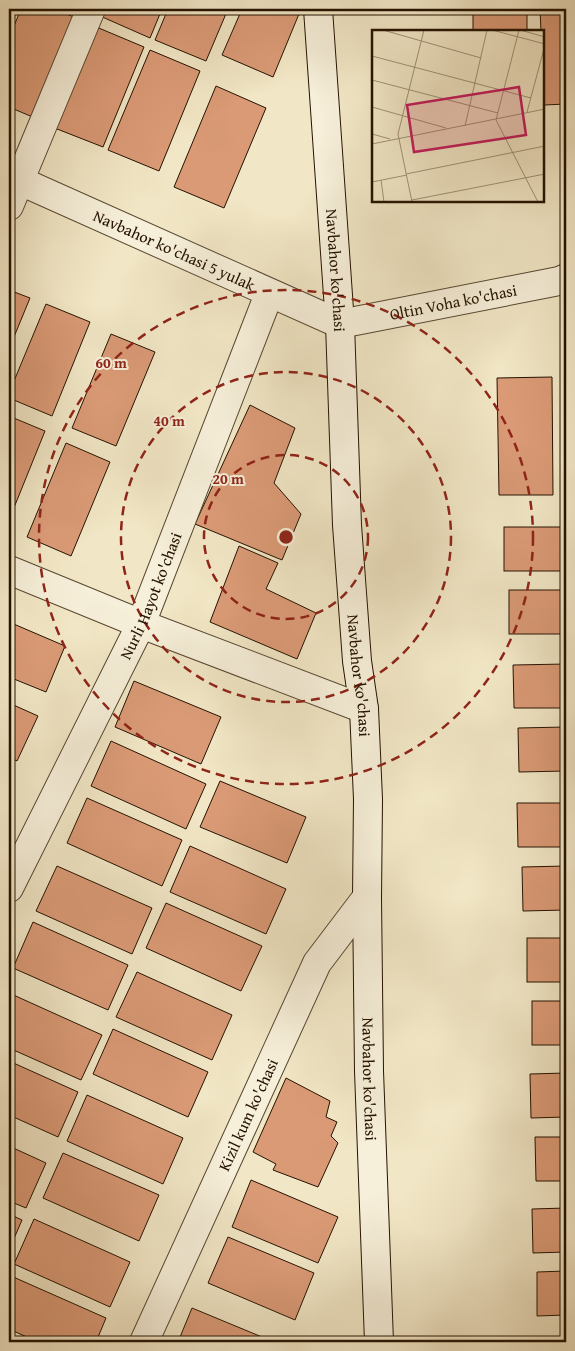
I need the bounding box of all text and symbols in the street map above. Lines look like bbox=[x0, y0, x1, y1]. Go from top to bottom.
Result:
inset map bbox=[372, 30, 545, 202]
street label: Navbahor ko'chasi 5 yulak bbox=[90, 203, 260, 297]
street label: Navbahor ko'chasi bbox=[320, 208, 352, 333]
street label: Oltin Voha ko'chasi bbox=[388, 277, 519, 326]
text: 60 m bbox=[95, 352, 127, 373]
text: 40 m bbox=[153, 410, 185, 431]
text: 20 m bbox=[212, 468, 244, 489]
street label: Nurli Hayot ko'chasi bbox=[113, 528, 188, 663]
centre of rings bbox=[277, 528, 295, 546]
street label: Navbahor ko'chasi bbox=[342, 613, 377, 738]
street label: Navbahor ko'chasi bbox=[356, 1017, 384, 1142]
street label: Kizil kum ko'chasi bbox=[212, 1054, 284, 1175]

